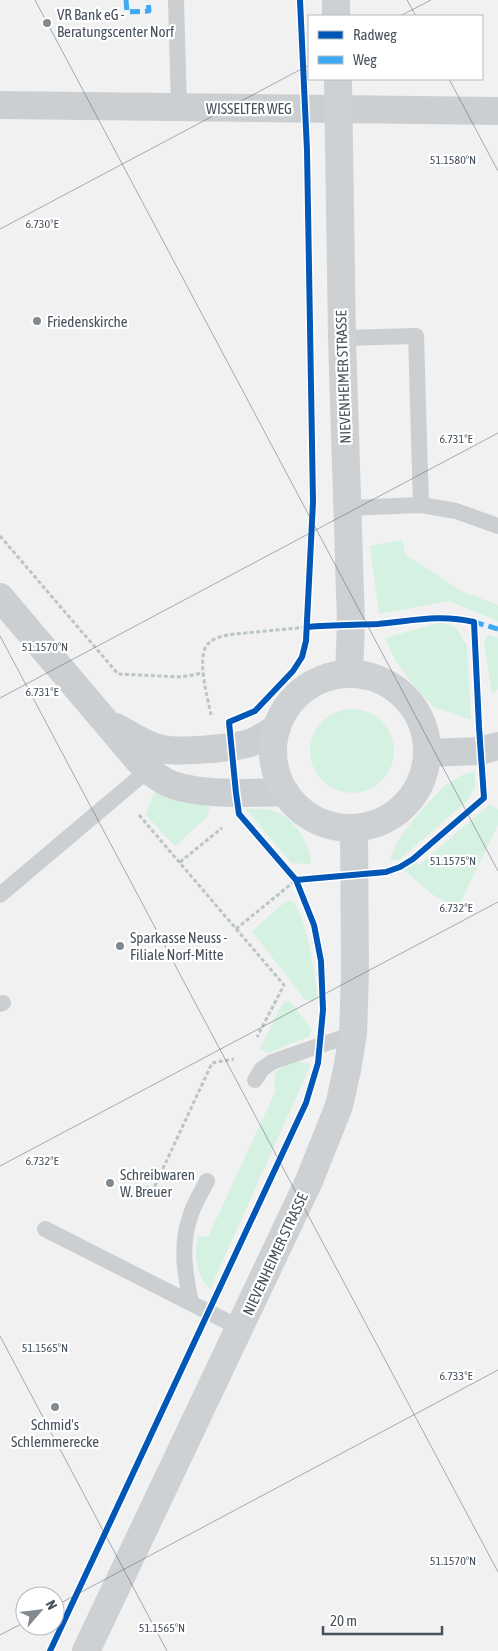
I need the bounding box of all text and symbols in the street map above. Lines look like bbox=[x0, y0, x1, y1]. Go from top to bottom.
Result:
place label: VR Bank eG - Beratungscenter Norf bbox=[57, 6, 174, 40]
legend bbox=[308, 15, 483, 80]
marker: VR Bank eG - Beratungscenter Norf bbox=[41, 17, 53, 29]
text: Radweg bbox=[353, 26, 397, 43]
text: Weg bbox=[353, 51, 377, 68]
street label: WISSELTER WEG bbox=[206, 100, 292, 117]
text: 51.1580°N bbox=[430, 153, 476, 167]
text: 6.730°E bbox=[25, 217, 59, 231]
street label: NIEVENHEIMER STRASSE bbox=[332, 309, 354, 444]
place label: Friedenskirche bbox=[47, 313, 128, 330]
marker: Friedenskirche bbox=[31, 315, 43, 327]
text: 6.731°E bbox=[439, 432, 473, 446]
text: 51.1570°N bbox=[22, 640, 68, 654]
text: 6.731°E bbox=[25, 685, 59, 699]
text: 51.1575°N bbox=[430, 854, 476, 868]
text: 6.732°E bbox=[439, 901, 473, 915]
place label: Sparkasse Neuss - Filiale Norf-Mitte bbox=[130, 929, 227, 963]
marker: Sparkasse Neuss - Filiale Norf-Mitte bbox=[114, 940, 126, 952]
text: 6.732°E bbox=[25, 1154, 59, 1168]
place label: Schreibwaren W. Breuer bbox=[120, 1166, 195, 1200]
marker: Schreibwaren W. Breuer bbox=[104, 1177, 116, 1189]
street label: NIEVENHEIMER STRASSE bbox=[239, 1189, 311, 1318]
text: 51.1565°N bbox=[22, 1341, 68, 1355]
text: 6.733°E bbox=[439, 1369, 473, 1383]
marker: Schmid's Schlemmerecke bbox=[49, 1401, 61, 1413]
place label: Schmid's Schlemmerecke bbox=[11, 1416, 99, 1450]
text: 51.1570°N bbox=[430, 1554, 476, 1568]
north arrow bbox=[15, 1586, 65, 1636]
text: N bbox=[42, 1597, 60, 1612]
scale bar bbox=[323, 1604, 442, 1636]
text: 20 m bbox=[330, 1612, 357, 1629]
text: 51.1565°N bbox=[139, 1621, 185, 1635]

